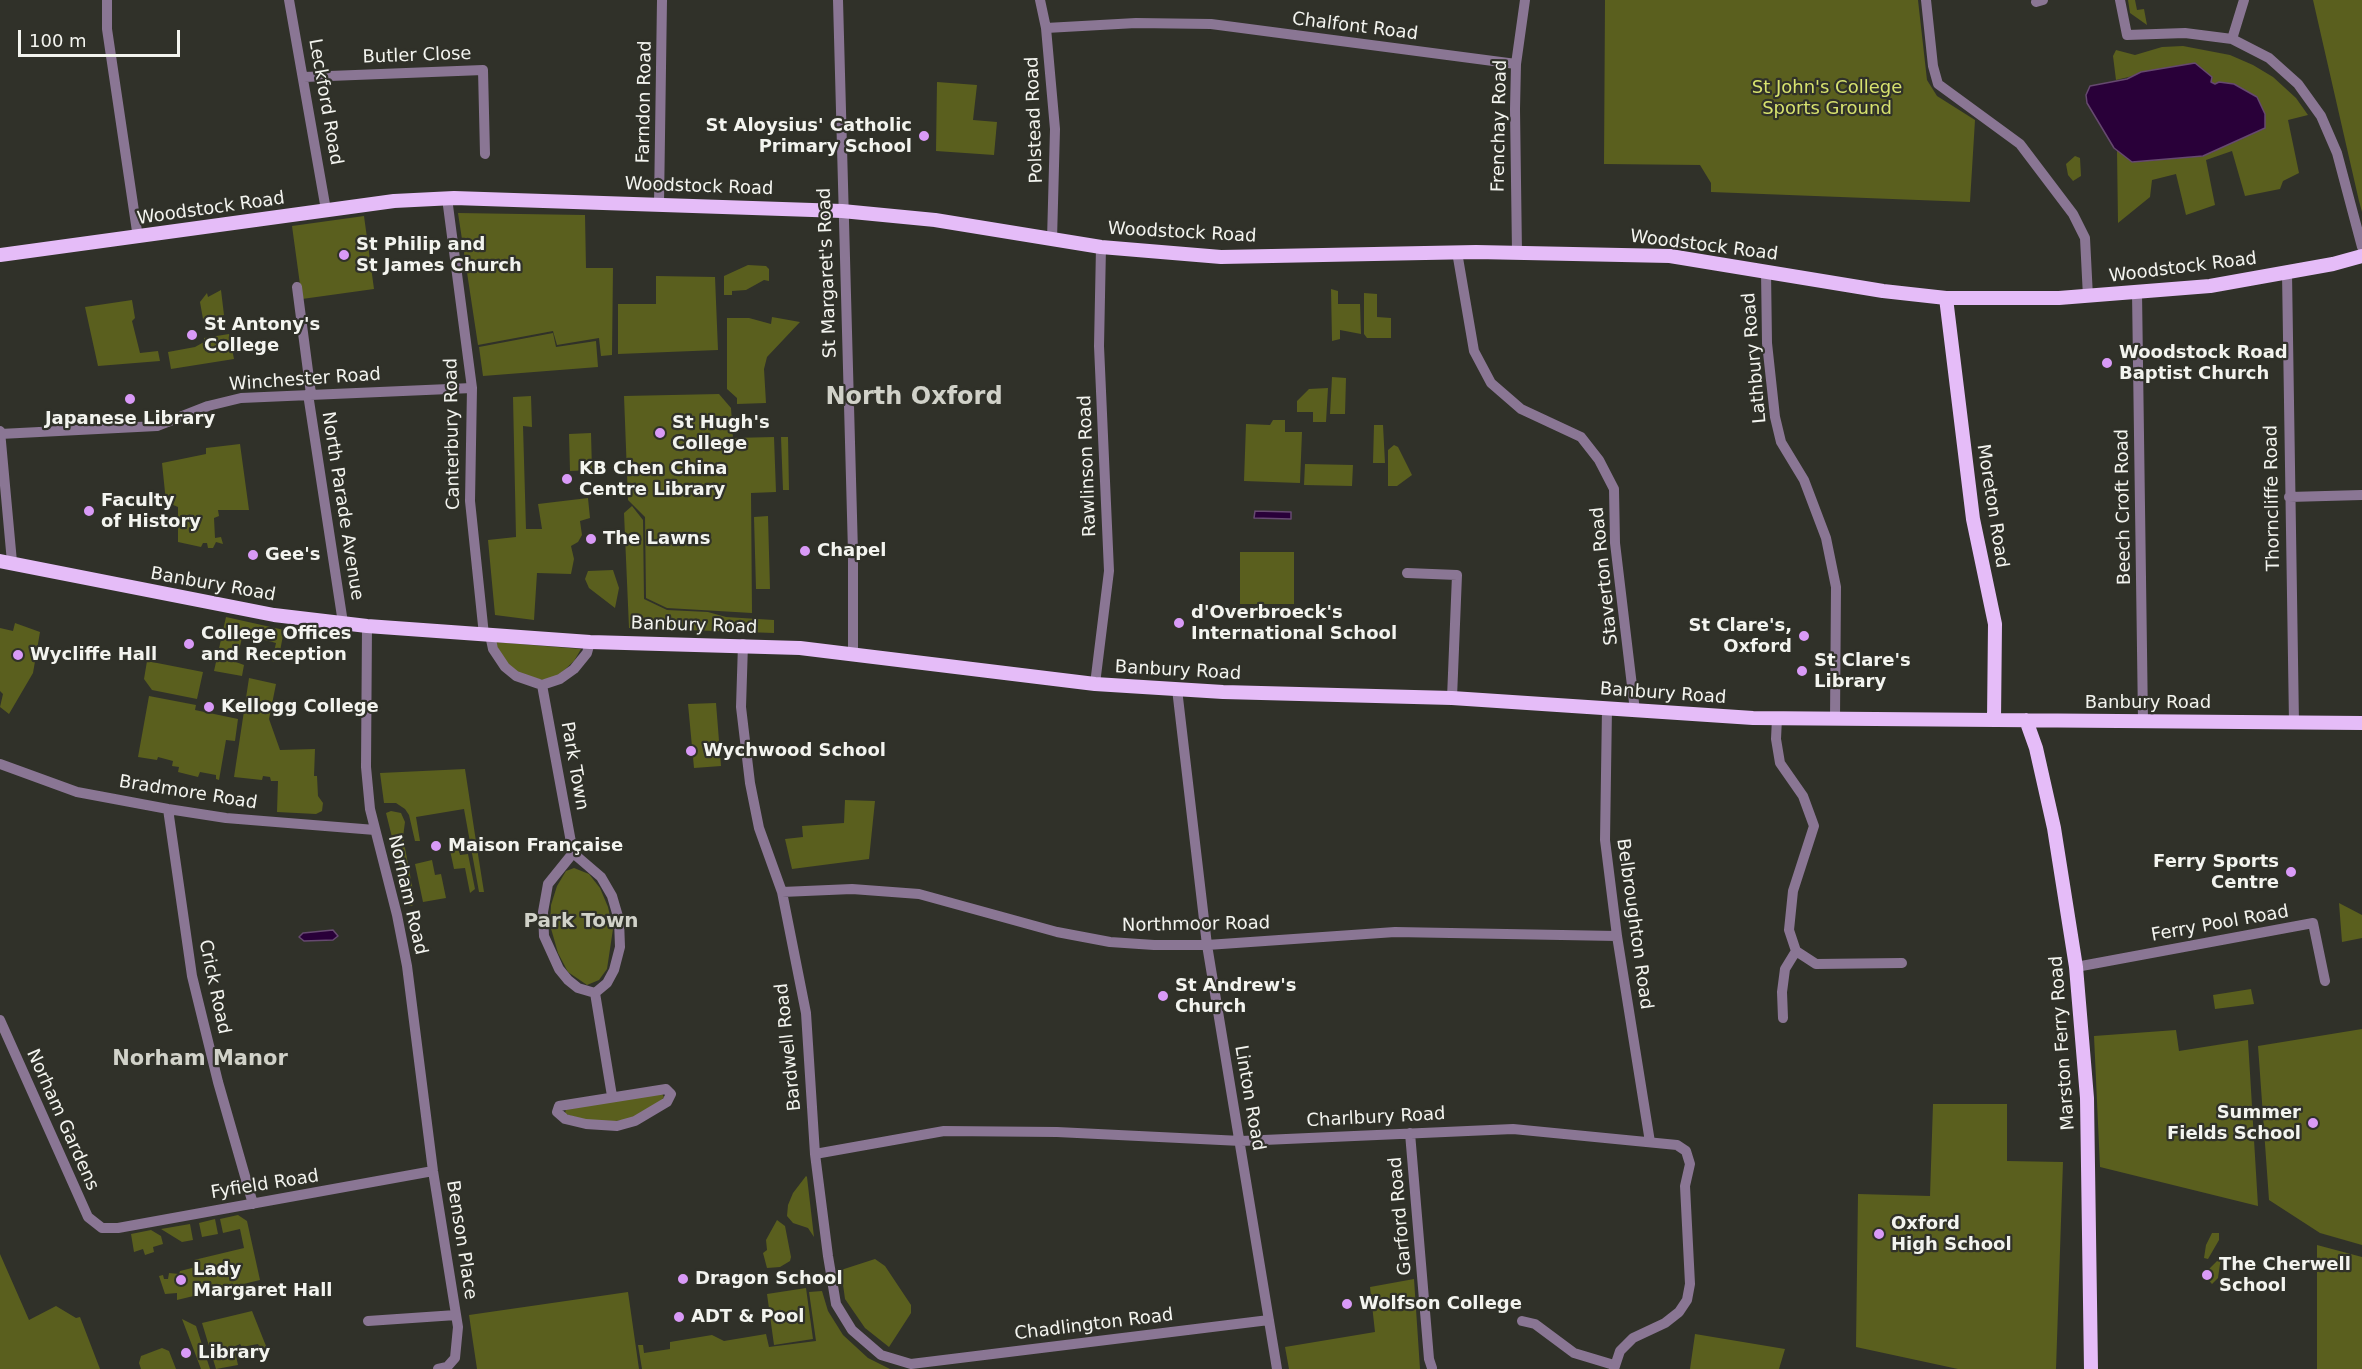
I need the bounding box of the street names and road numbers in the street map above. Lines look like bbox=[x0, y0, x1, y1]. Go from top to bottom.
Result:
street label: Chalfont Road bbox=[1291, 9, 1419, 45]
street label: Leckford Road bbox=[303, 37, 347, 167]
street label: Farndon Road bbox=[633, 40, 657, 164]
street label: Butler Close bbox=[362, 43, 472, 69]
street label: Polstead Road bbox=[1022, 56, 1048, 184]
street label: Frenchay Road bbox=[1488, 60, 1512, 192]
street label: Woodstock Road bbox=[624, 174, 774, 200]
street label: St Margaret's Road bbox=[814, 187, 842, 359]
street label: Woodstock Road bbox=[136, 188, 286, 230]
street label: Woodstock Road bbox=[1107, 218, 1257, 248]
street label: Woodstock Road bbox=[1629, 226, 1779, 266]
street label: Woodstock Road bbox=[2108, 248, 2258, 288]
street label: Lathbury Road bbox=[1739, 292, 1771, 424]
street label: Canterbury Road bbox=[441, 358, 465, 510]
street label: Winchester Road bbox=[228, 364, 382, 396]
street label: Rawlinson Road bbox=[1075, 395, 1101, 537]
street label: North Parade Avenue bbox=[316, 410, 368, 602]
street label: Thorncliffe Road bbox=[2261, 425, 2285, 571]
street label: Beech Croft Road bbox=[2112, 429, 2136, 585]
street label: Moreton Road bbox=[1972, 443, 2012, 569]
street label: Staverton Road bbox=[1587, 506, 1623, 646]
street label: Banbury Road bbox=[149, 563, 277, 607]
street label: Banbury Road bbox=[630, 613, 758, 639]
street label: Banbury Road bbox=[1114, 657, 1242, 685]
street label: Banbury Road bbox=[1599, 679, 1727, 709]
street label: Banbury Road bbox=[2085, 692, 2211, 714]
street label: Park Town bbox=[556, 720, 592, 812]
street label: Bradmore Road bbox=[117, 771, 259, 815]
street label: Norham Road bbox=[383, 833, 431, 957]
street label: Belbroughton Road bbox=[1611, 837, 1657, 1011]
street label: Ferry Pool Road bbox=[2149, 901, 2291, 947]
street label: Northmoor Road bbox=[1122, 913, 1270, 937]
street label: Crick Road bbox=[193, 938, 235, 1036]
street label: Marston Ferry Road bbox=[2046, 955, 2080, 1131]
street label: Bardwell Road bbox=[772, 982, 806, 1112]
street label: Linton Road bbox=[1229, 1044, 1269, 1152]
street label: Norham Gardens bbox=[21, 1046, 103, 1194]
street label: Charlbury Road bbox=[1306, 1104, 1446, 1132]
street label: Garford Road bbox=[1385, 1156, 1417, 1276]
street label: Fyfield Road bbox=[209, 1166, 321, 1204]
street label: Benson Place bbox=[441, 1179, 481, 1301]
street label: Chadlington Road bbox=[1013, 1305, 1175, 1345]

